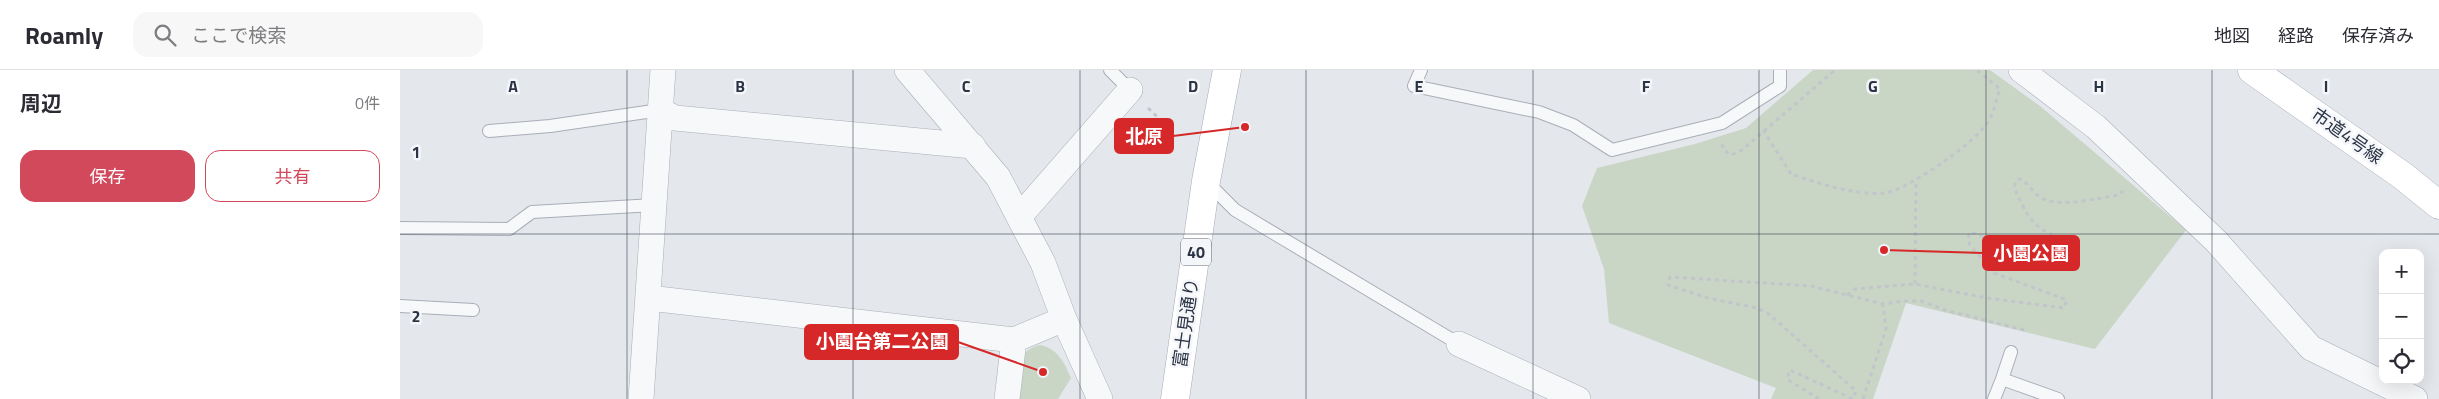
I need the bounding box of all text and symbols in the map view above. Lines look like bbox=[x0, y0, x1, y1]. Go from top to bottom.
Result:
search box bbox=[133, 12, 483, 57]
text: Roamly bbox=[25, 17, 103, 53]
text: ここで検索 bbox=[191, 20, 286, 49]
icon: search bbox=[151, 21, 179, 49]
text: 地図 bbox=[2214, 22, 2250, 49]
text: 経路 bbox=[2278, 22, 2314, 49]
text: 保存済み bbox=[2342, 22, 2414, 49]
text: A bbox=[508, 74, 518, 98]
text: B bbox=[735, 74, 745, 98]
text: C bbox=[962, 74, 971, 98]
text: D bbox=[1188, 74, 1198, 98]
text: E bbox=[1415, 74, 1424, 98]
text: F bbox=[1642, 74, 1651, 98]
text: G bbox=[1868, 74, 1878, 98]
text: H bbox=[2094, 74, 2104, 98]
text: I bbox=[2324, 74, 2328, 98]
text: 周辺 bbox=[20, 87, 62, 119]
text: 0件 bbox=[355, 91, 380, 115]
street label: 市道4号線 bbox=[2306, 101, 2389, 170]
callout: 北原 bbox=[1115, 119, 1173, 153]
text: 北原 bbox=[1125, 121, 1163, 150]
text: 1 bbox=[412, 140, 420, 164]
button: 保存 bbox=[20, 150, 195, 202]
button: 共有 bbox=[205, 150, 380, 202]
callout: 小園公園 bbox=[1983, 236, 2079, 270]
road number: 40 bbox=[1181, 238, 1211, 266]
text: 小園公園 bbox=[1993, 238, 2069, 267]
map controls bbox=[2379, 249, 2424, 384]
button: + bbox=[2379, 249, 2424, 294]
street label: 富士見通り bbox=[1166, 276, 1205, 369]
button: − bbox=[2379, 294, 2424, 339]
text: 2 bbox=[412, 304, 420, 328]
callout: 小園台第二公園 bbox=[805, 325, 958, 359]
text: 小園台第二公園 bbox=[815, 326, 949, 355]
button: locate bbox=[2379, 339, 2424, 384]

